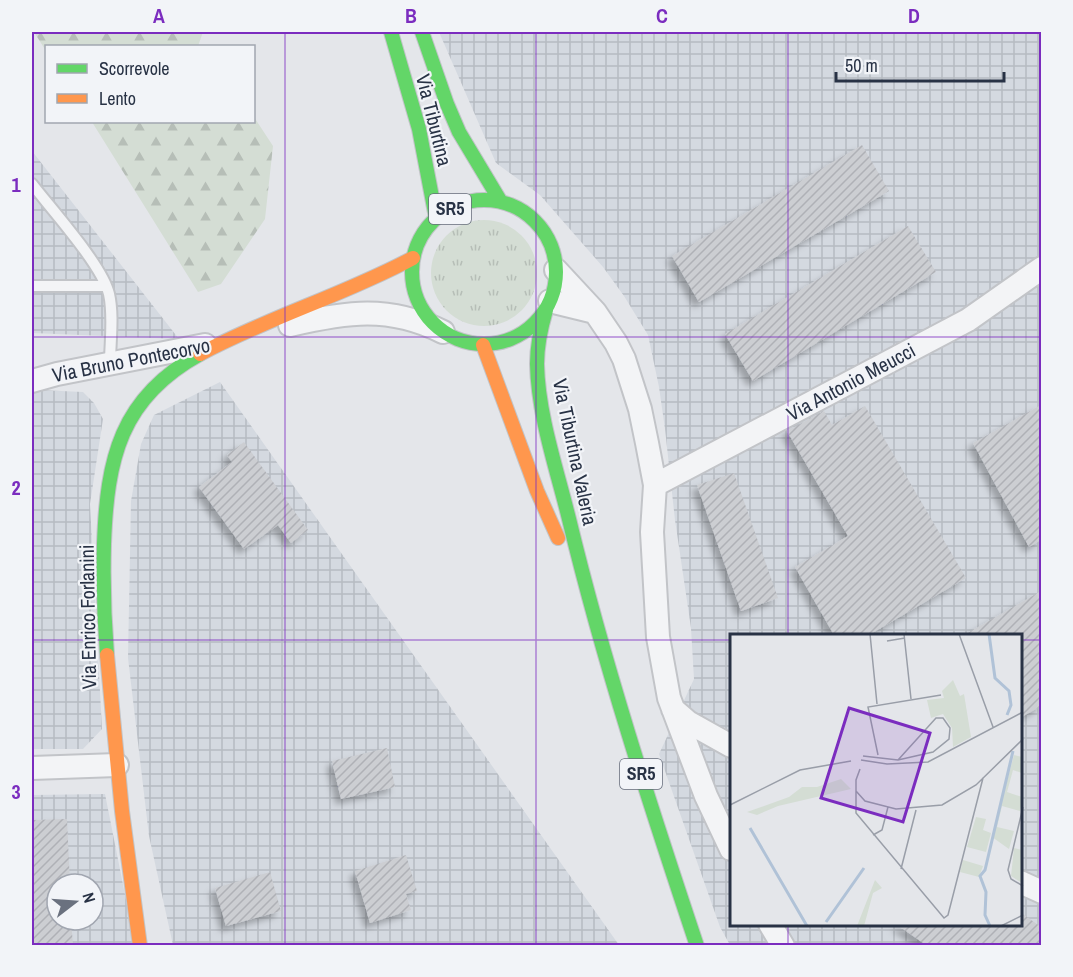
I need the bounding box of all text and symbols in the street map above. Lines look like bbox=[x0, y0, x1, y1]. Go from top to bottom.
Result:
text: A bbox=[153, 2, 165, 29]
text: B bbox=[405, 2, 417, 29]
text: C bbox=[656, 2, 668, 29]
text: D bbox=[908, 2, 920, 29]
legend bbox=[45, 45, 255, 123]
scale bar bbox=[836, 45, 1004, 83]
text: 50 m bbox=[845, 53, 878, 78]
text: Scorrevole bbox=[99, 56, 170, 81]
street label: Via Tiburtina bbox=[410, 71, 459, 169]
text: Lento bbox=[99, 86, 136, 111]
text: 1 bbox=[11, 171, 21, 198]
road number: SR5 bbox=[429, 194, 471, 224]
street label: Via Bruno Pontecorvo bbox=[50, 331, 212, 388]
street label: Via Antonio Meucci bbox=[782, 336, 920, 427]
street label: Via Tiburtina Valeria bbox=[547, 376, 604, 528]
text: 2 bbox=[11, 474, 21, 501]
street label: Via Enrico Forlanini bbox=[73, 544, 102, 690]
inset map bbox=[730, 634, 1022, 926]
road number: SR5 bbox=[620, 759, 662, 789]
text: 3 bbox=[11, 778, 21, 805]
north arrow bbox=[45, 872, 105, 932]
text: N bbox=[77, 890, 101, 905]

